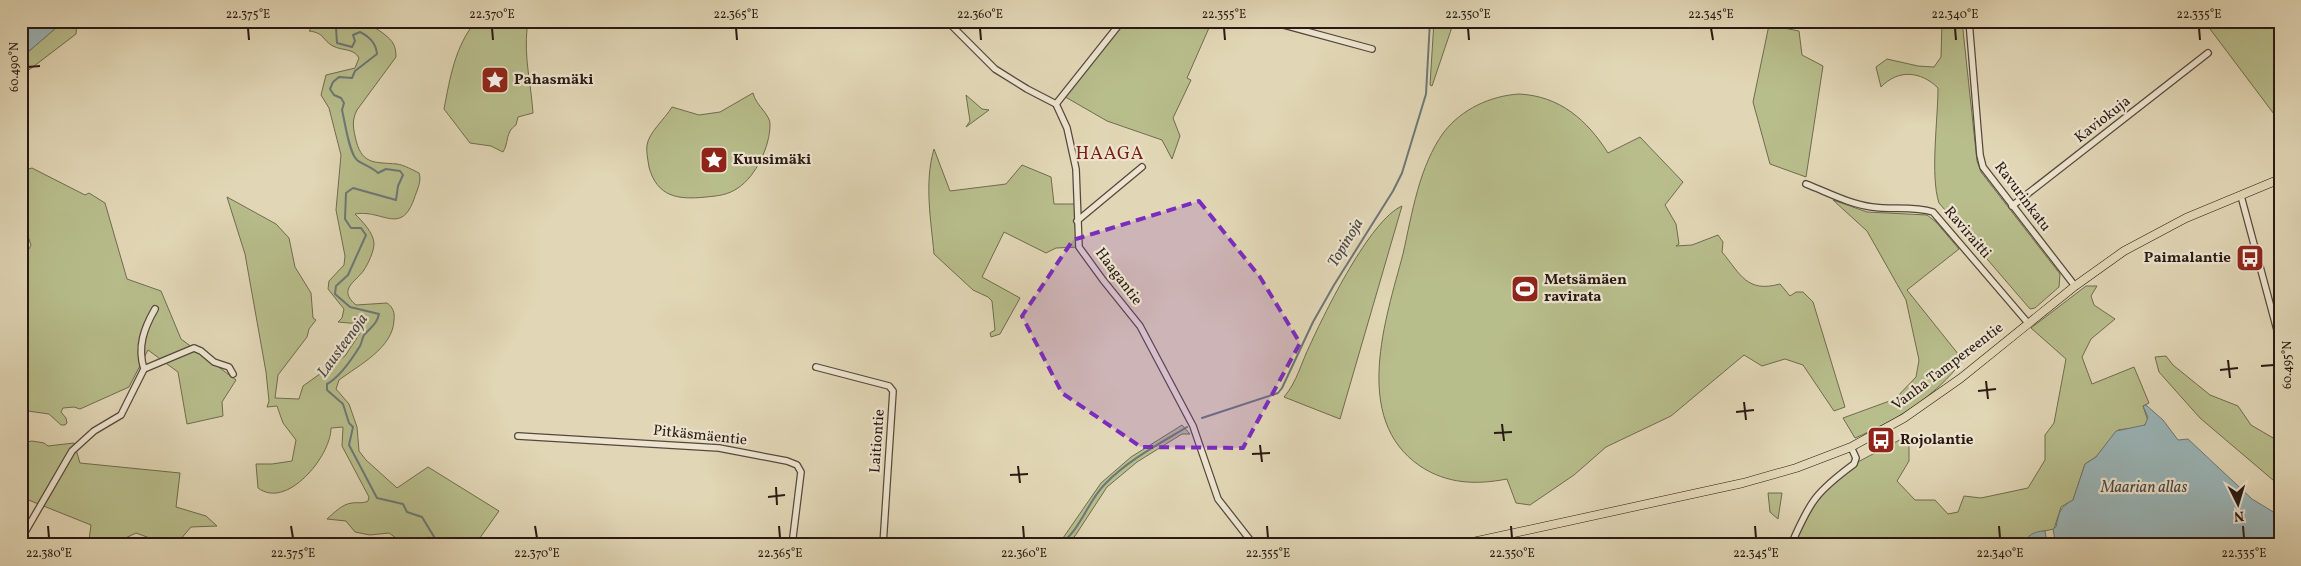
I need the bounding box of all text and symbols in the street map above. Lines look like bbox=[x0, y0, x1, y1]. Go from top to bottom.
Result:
text: 22.375°E bbox=[226, 7, 270, 23]
text: 22.370°E bbox=[469, 7, 515, 23]
text: 22.365°E bbox=[714, 7, 758, 23]
text: 22.360°E bbox=[957, 7, 1003, 23]
text: 22.355°E bbox=[1202, 7, 1246, 23]
text: 22.350°E bbox=[1445, 7, 1491, 23]
text: 22.345°E bbox=[1688, 7, 1734, 23]
text: 22.340°E bbox=[1932, 7, 1979, 23]
text: 22.335°E bbox=[2177, 7, 2221, 23]
text: 60.490°N bbox=[7, 42, 23, 92]
place icon: Pahasmäki bbox=[480, 65, 510, 95]
place label: Pahasmäki bbox=[514, 70, 594, 91]
street label: Kaviokuja bbox=[2071, 91, 2135, 149]
district label: HAAGA bbox=[1076, 142, 1144, 167]
place icon: Kuusimäki bbox=[699, 145, 729, 175]
place label: Kuusimäki bbox=[733, 150, 811, 171]
street label: Ravurinkatu bbox=[1989, 158, 2055, 236]
street label: Raviraitti bbox=[1938, 202, 1996, 264]
water label: Topinoja bbox=[1323, 214, 1369, 272]
bus stop icon: Paimalantie bbox=[2235, 243, 2265, 273]
street label: Haagantie bbox=[1089, 244, 1147, 310]
place label: Paimalantie bbox=[2144, 248, 2231, 269]
place label: Metsämäen ravirata bbox=[1544, 270, 1627, 308]
sports icon: Metsämäen ravirata bbox=[1510, 274, 1540, 304]
water label: Lausteenoja bbox=[312, 309, 374, 382]
street label: Vanha Tampereentie bbox=[1888, 318, 2008, 416]
text: 60.495°N bbox=[2280, 341, 2296, 389]
street label: Laitiontie bbox=[865, 408, 891, 474]
street label: Pitkäsmäentie bbox=[652, 421, 748, 451]
bus stop icon: Rojolantie bbox=[1866, 425, 1896, 455]
place label: Rojolantie bbox=[1900, 430, 1974, 451]
water label: Maarian allas bbox=[2100, 477, 2187, 499]
north arrow bbox=[2214, 478, 2264, 528]
text: N bbox=[2233, 506, 2245, 525]
text: 22.380°E bbox=[26, 546, 72, 562]
text: 22.375°E bbox=[271, 546, 315, 562]
text: 22.370°E bbox=[514, 546, 560, 562]
text: 22.365°E bbox=[758, 546, 802, 562]
text: 22.360°E bbox=[1001, 546, 1047, 562]
text: 22.355°E bbox=[1246, 546, 1290, 562]
text: 22.350°E bbox=[1489, 546, 1535, 562]
text: 22.345°E bbox=[1733, 546, 1779, 562]
text: 22.340°E bbox=[1977, 546, 2024, 562]
text: 22.335°E bbox=[2222, 546, 2266, 562]

